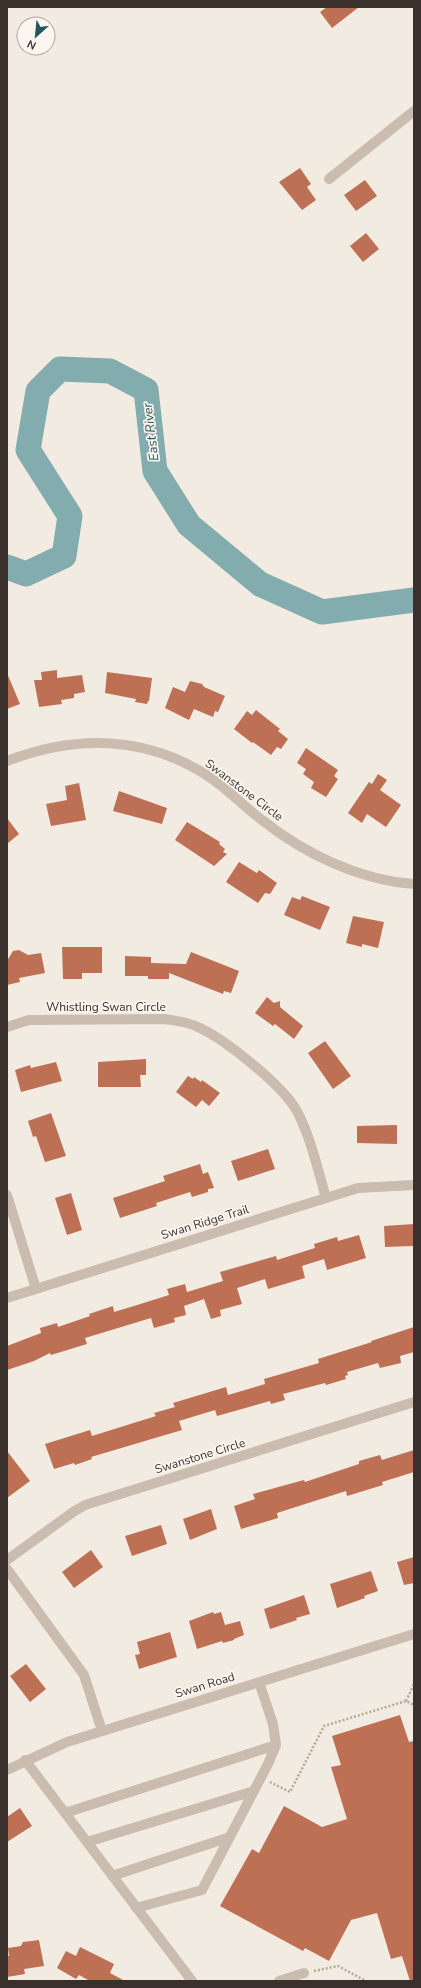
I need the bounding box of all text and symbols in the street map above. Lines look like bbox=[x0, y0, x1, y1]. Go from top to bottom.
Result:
north arrow bbox=[16, 16, 56, 56]
text: N bbox=[25, 36, 39, 53]
water label: East River bbox=[138, 402, 163, 462]
street label: Swanstone Circle bbox=[202, 755, 286, 825]
street label: Whistling Swan Circle bbox=[46, 999, 166, 1015]
street label: Swan Ridge Trail bbox=[159, 1201, 251, 1243]
street label: Swanstone Circle bbox=[153, 1435, 247, 1477]
street label: Swan Road bbox=[173, 1668, 237, 1702]

